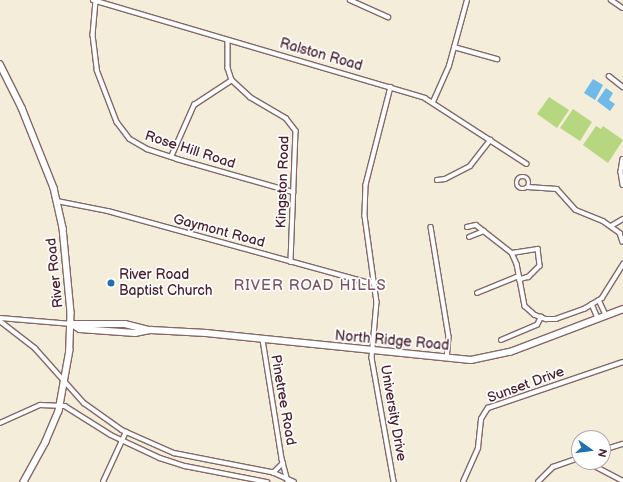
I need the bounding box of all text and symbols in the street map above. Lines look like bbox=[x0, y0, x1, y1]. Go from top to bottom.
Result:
street label: Ralston Road bbox=[278, 35, 364, 75]
street label: Rose Hill Road bbox=[143, 127, 237, 173]
street label: Kingston Road bbox=[273, 135, 293, 229]
street label: Gaymont Road bbox=[171, 211, 267, 251]
street label: River Road bbox=[43, 237, 67, 309]
place label: River Road Baptist Church bbox=[119, 267, 212, 300]
district label: RIVER ROAD HILLS bbox=[234, 277, 386, 295]
marker: River Road Baptist Church bbox=[106, 278, 116, 288]
street label: North Ridge Road bbox=[334, 328, 450, 354]
street label: Pinetree Road bbox=[267, 353, 299, 447]
street label: University Drive bbox=[376, 363, 410, 463]
street label: Sunset Drive bbox=[485, 363, 567, 407]
north arrow bbox=[571, 430, 611, 470]
text: N bbox=[595, 447, 609, 458]

